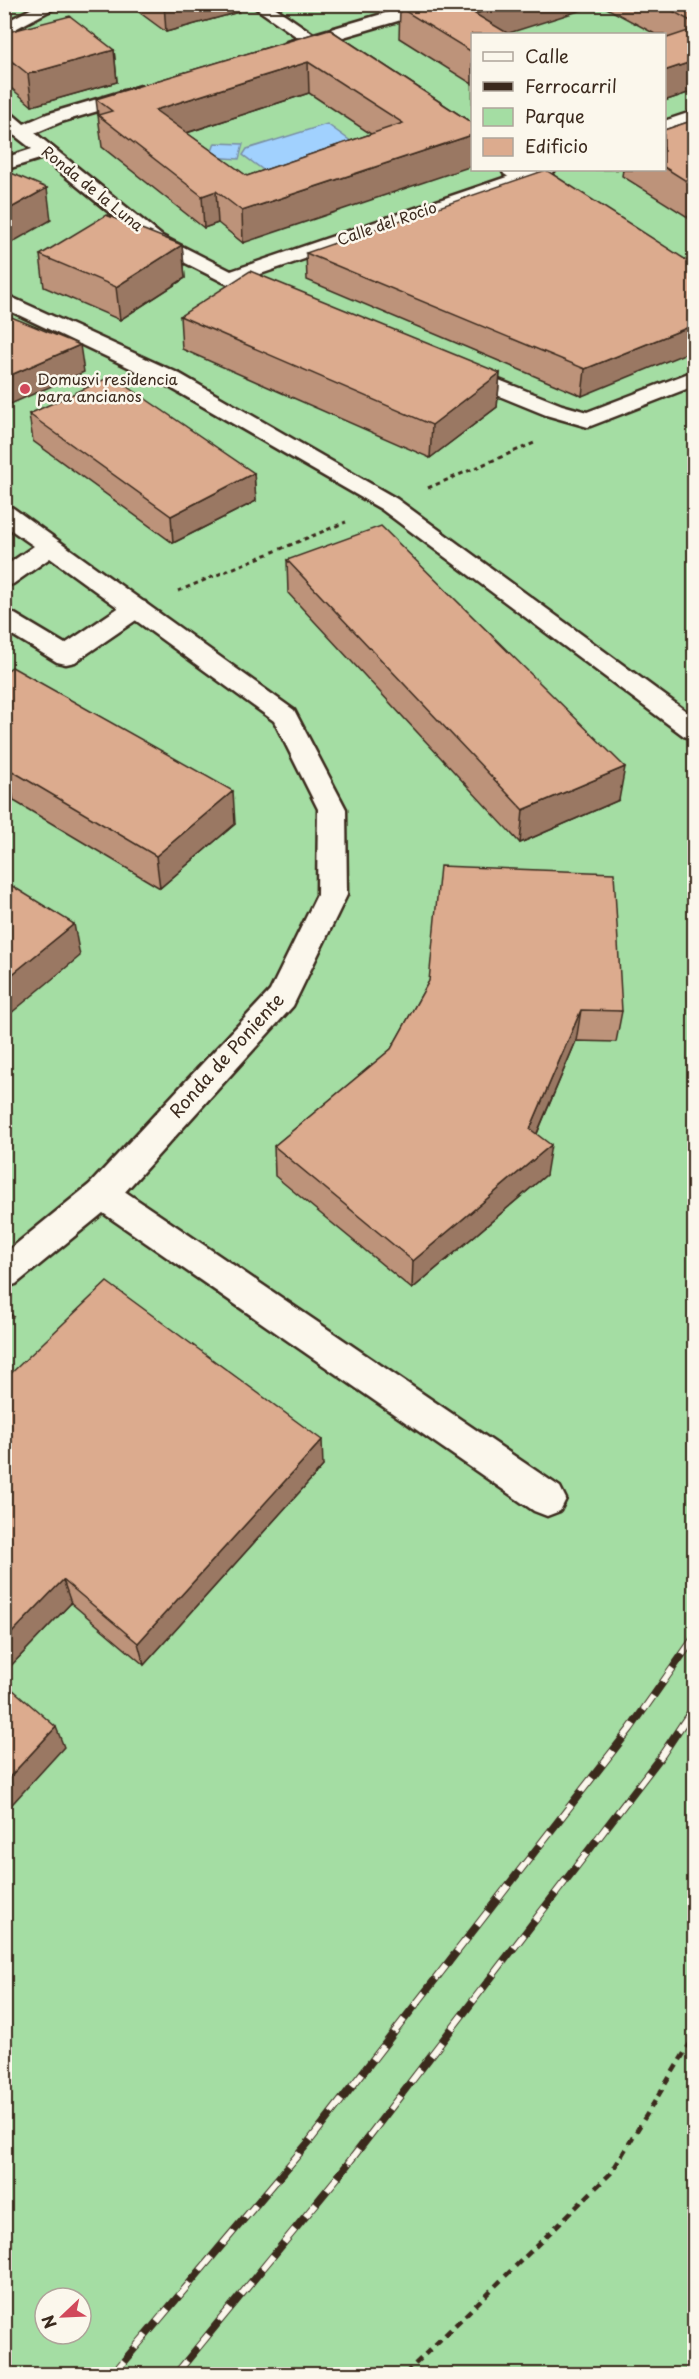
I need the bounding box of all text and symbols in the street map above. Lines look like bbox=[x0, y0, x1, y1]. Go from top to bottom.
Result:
legend bbox=[471, 33, 666, 171]
text: Calle bbox=[525, 42, 569, 69]
text: Ferrocarril bbox=[525, 72, 617, 99]
text: Parque bbox=[525, 102, 585, 129]
text: Edificio bbox=[525, 132, 588, 159]
street label: Ronda de la Luna bbox=[37, 140, 149, 236]
street label: Calle del Rocío bbox=[334, 195, 439, 250]
place label: Domusvi residencia para ancianos bbox=[37, 367, 179, 407]
marker: Domusvi residencia para ancianos bbox=[18, 382, 32, 396]
street label: Ronda de Poniente bbox=[162, 986, 290, 1124]
north arrow bbox=[33, 2286, 93, 2346]
text: N bbox=[35, 2312, 62, 2333]

